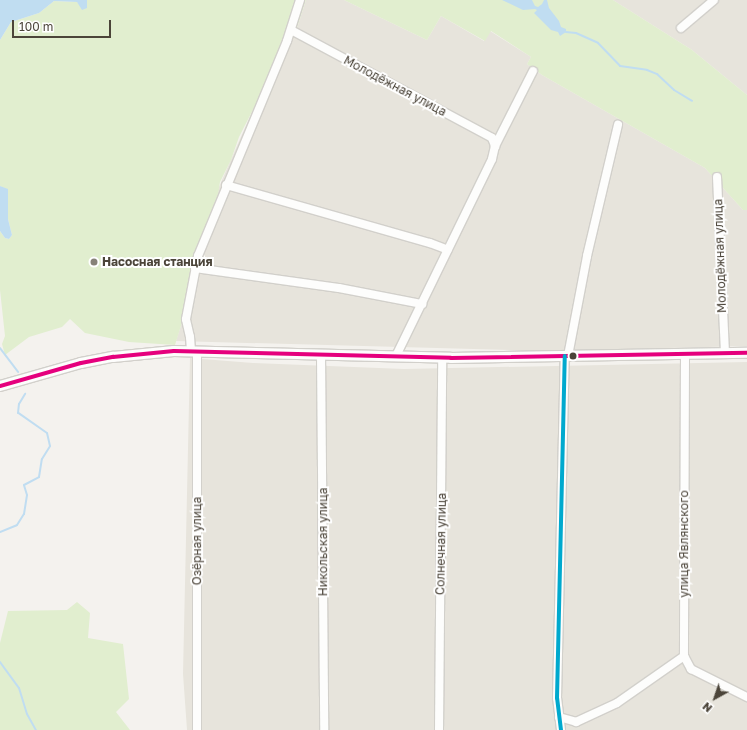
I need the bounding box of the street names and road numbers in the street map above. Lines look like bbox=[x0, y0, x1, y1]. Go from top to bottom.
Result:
street label: Молодёжная улица bbox=[341, 53, 449, 119]
street label: Молодёжная улица bbox=[711, 199, 729, 313]
street label: Никольская улица bbox=[316, 488, 330, 596]
street label: улица Являнского bbox=[677, 490, 691, 598]
street label: Солнечная улица bbox=[433, 493, 449, 595]
street label: Озёрная улица bbox=[190, 497, 204, 585]

